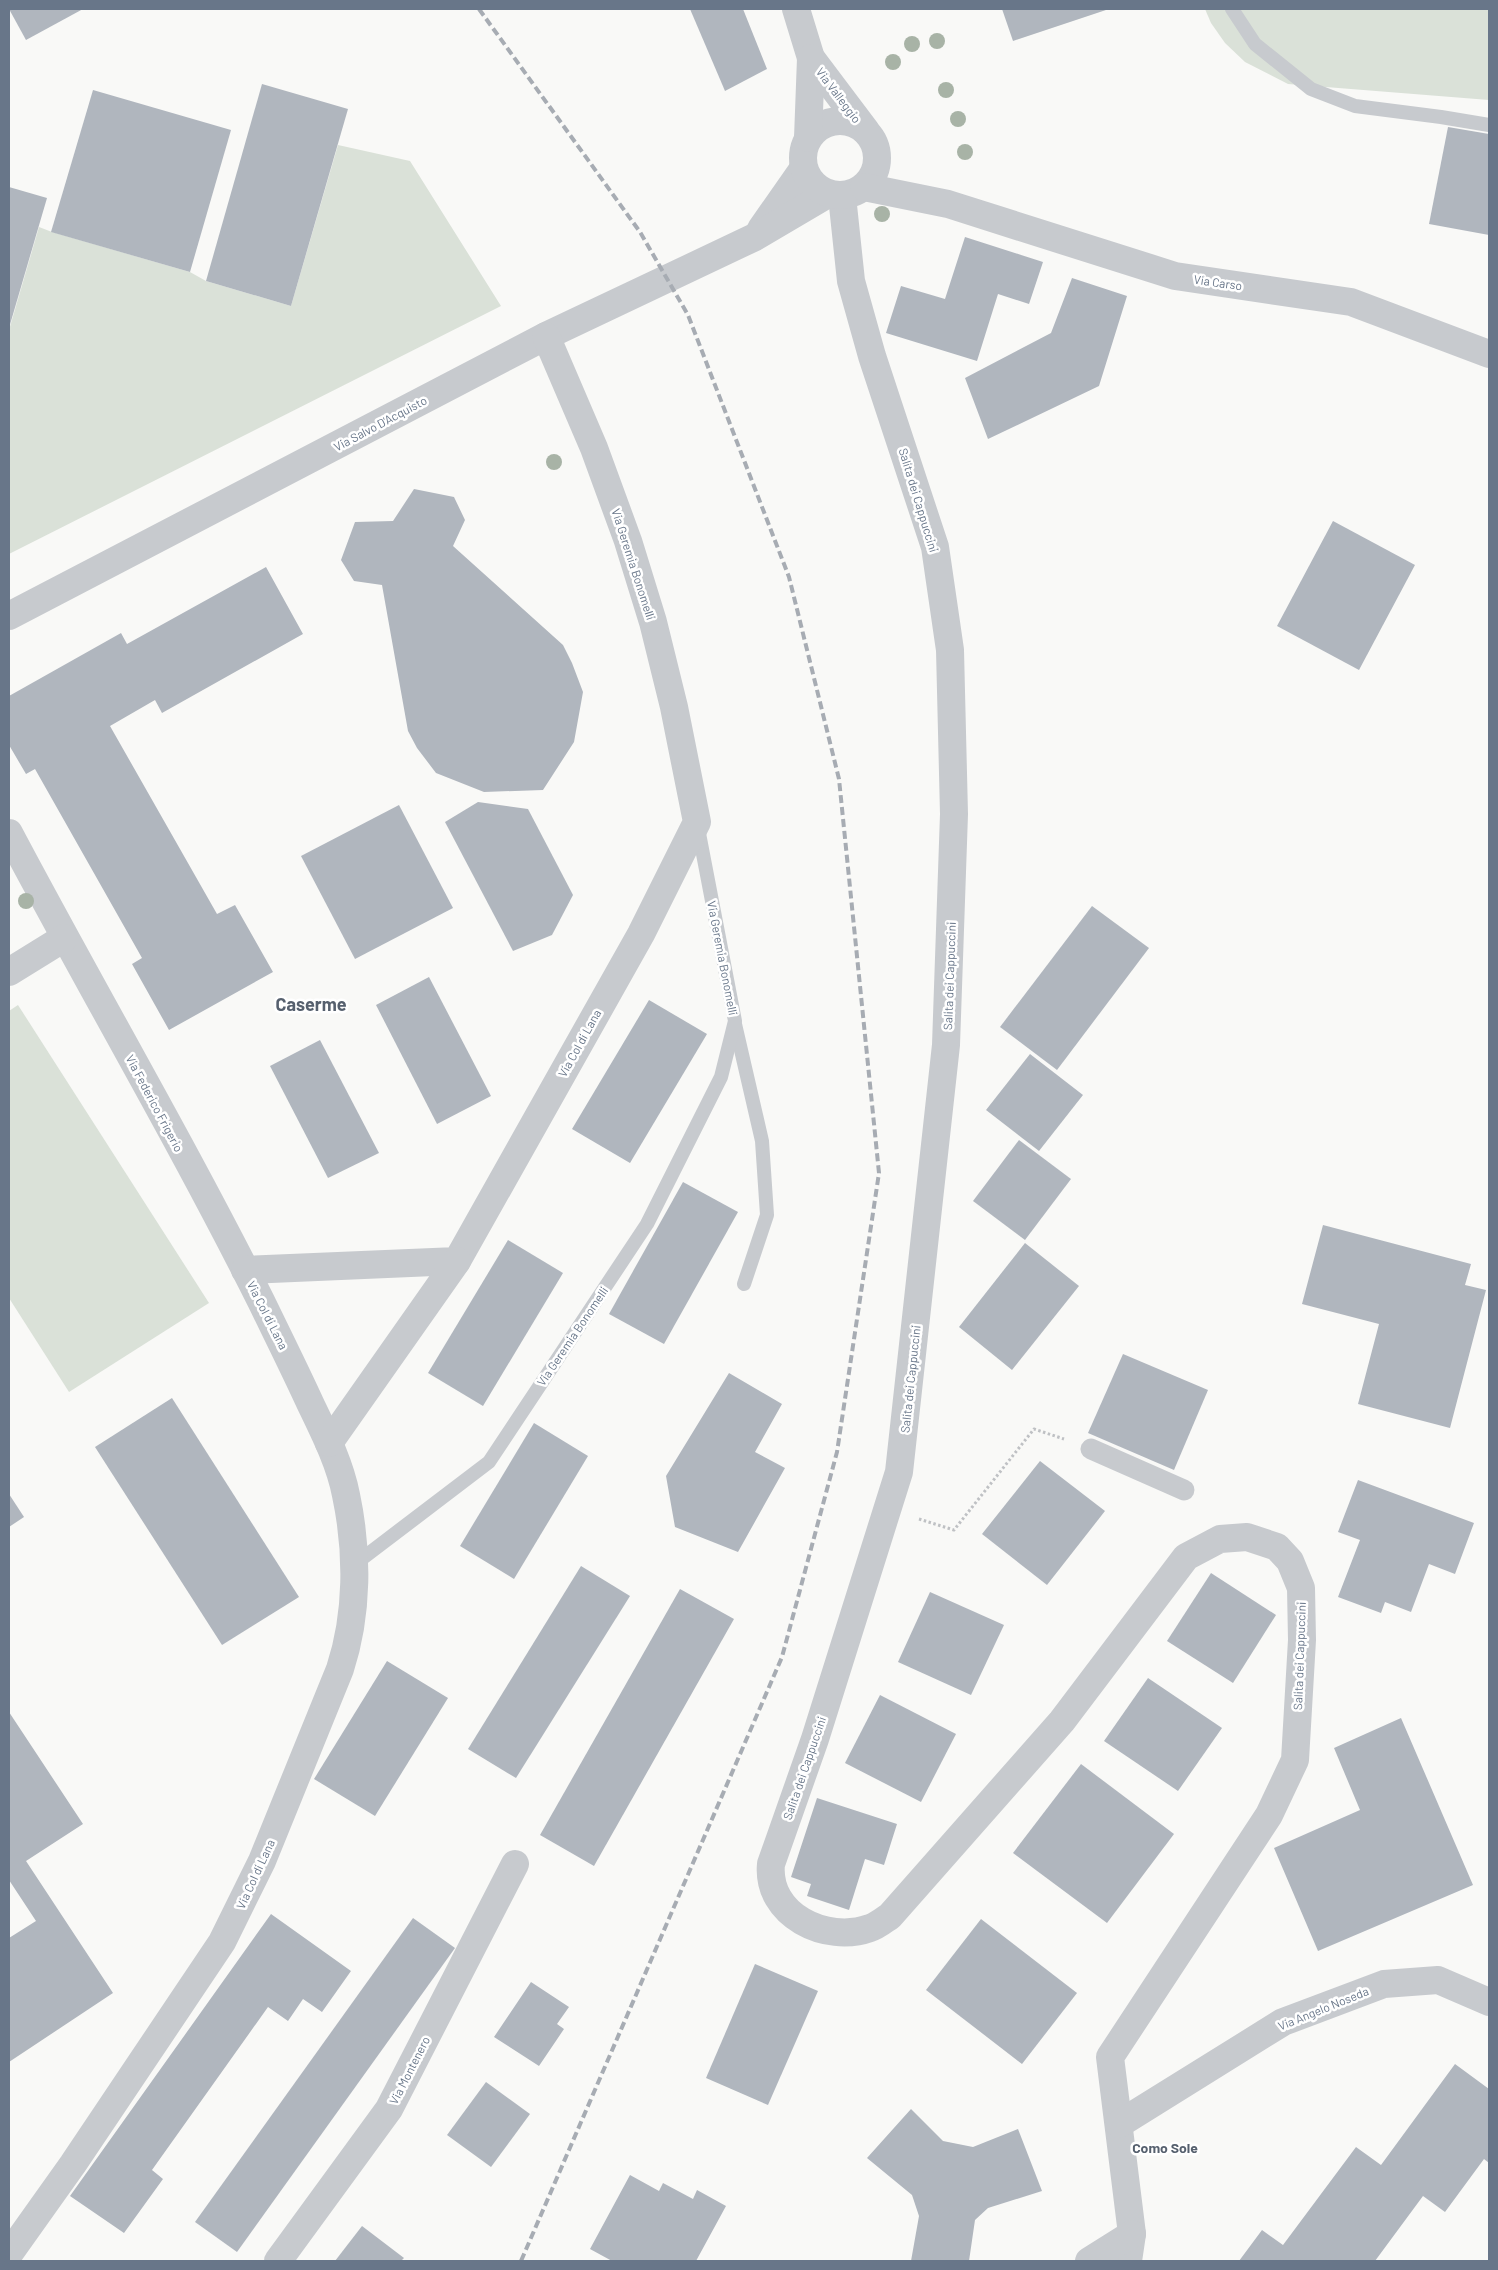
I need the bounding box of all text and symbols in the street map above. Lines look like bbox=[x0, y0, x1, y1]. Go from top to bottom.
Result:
street label: Via Valleggio bbox=[814, 65, 864, 125]
street label: Via Carso bbox=[1193, 272, 1243, 292]
street label: Via Salvo D'Acquisto bbox=[331, 393, 429, 453]
street label: Salita dei Cappuccini bbox=[896, 446, 942, 554]
street label: Via Geremia Bonomelli bbox=[609, 506, 659, 622]
street label: Via Geremia Bonomelli bbox=[705, 900, 741, 1016]
street label: Salita dei Cappuccini bbox=[940, 922, 958, 1030]
district label: Caserme bbox=[276, 993, 347, 1015]
street label: Via Col di Lana bbox=[555, 1007, 603, 1079]
street label: Via Federico Frigerio bbox=[124, 1052, 186, 1154]
street label: Via Col di Lana bbox=[245, 1278, 291, 1352]
street label: Via Geremia Bonomelli bbox=[534, 1284, 610, 1388]
street label: Salita dei Cappuccini bbox=[897, 1324, 923, 1434]
street label: Salita dei Cappuccini bbox=[1290, 1602, 1308, 1710]
street label: Salita dei Cappuccini bbox=[780, 1715, 828, 1821]
street label: Via Col di Lana bbox=[233, 1837, 277, 1911]
street label: Via Angelo Noseda bbox=[1276, 1983, 1370, 2033]
street label: Via Montenero bbox=[386, 2034, 432, 2106]
district label: Como Sole bbox=[1132, 2139, 1198, 2156]

